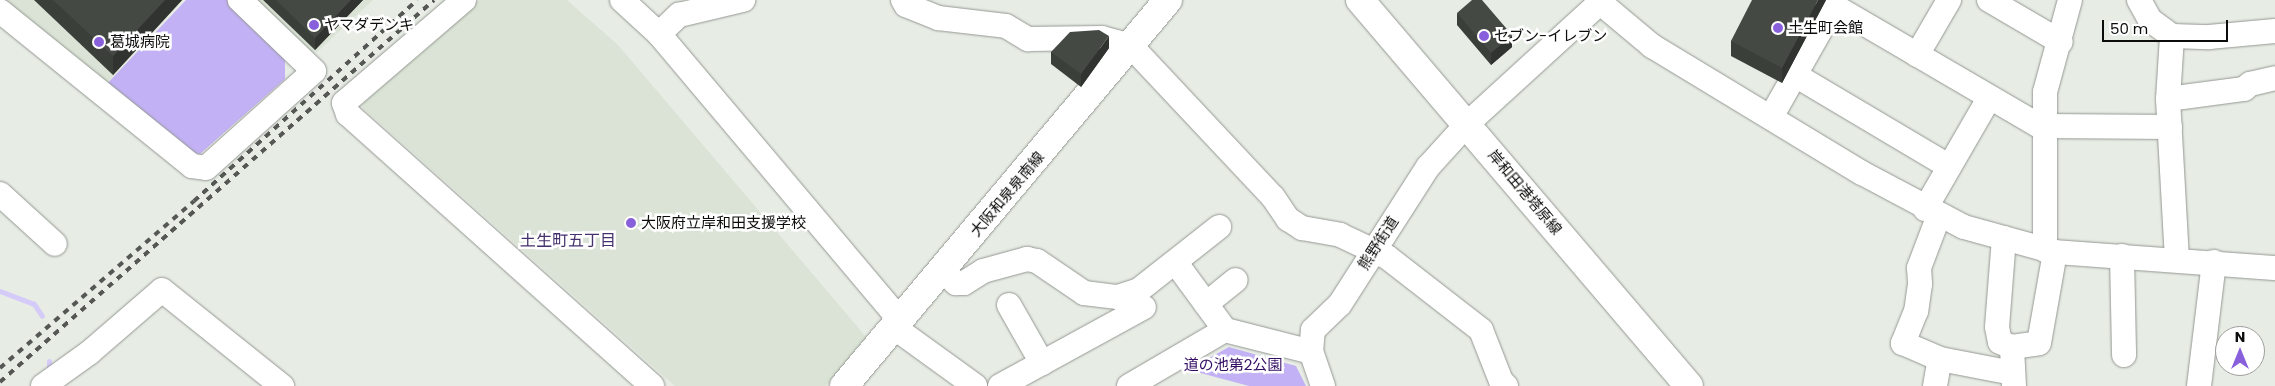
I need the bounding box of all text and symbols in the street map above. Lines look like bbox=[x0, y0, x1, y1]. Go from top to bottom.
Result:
scale bar bbox=[2105, 10, 2231, 42]
place label: ヤマダデンキ bbox=[324, 16, 414, 34]
text: 50 m bbox=[2110, 18, 2148, 39]
marker: ヤマダデンキ bbox=[308, 19, 320, 31]
place label: 土生町会館 bbox=[1788, 19, 1863, 37]
marker: 土生町会館 bbox=[1772, 22, 1784, 34]
place label: セブン-イレブン bbox=[1494, 27, 1607, 45]
marker: セブン-イレブン bbox=[1478, 30, 1490, 42]
place label: 葛城病院 bbox=[110, 33, 170, 51]
marker: 葛城病院 bbox=[92, 35, 106, 49]
street label: 岸和田港塔原線 bbox=[1484, 146, 1566, 238]
street label: 大阪和泉泉南線 bbox=[966, 148, 1048, 240]
street label: 熊野街道 bbox=[1354, 213, 1402, 273]
place label: 大阪府立岸和田支援学校 bbox=[641, 214, 806, 232]
marker: 大阪府立岸和田支援学校 bbox=[625, 217, 637, 229]
district label: 土生町五丁目 bbox=[520, 231, 616, 251]
north arrow bbox=[2215, 326, 2265, 376]
text: N bbox=[2235, 327, 2245, 347]
park label: 道の池第2公園 bbox=[1184, 356, 1282, 374]

